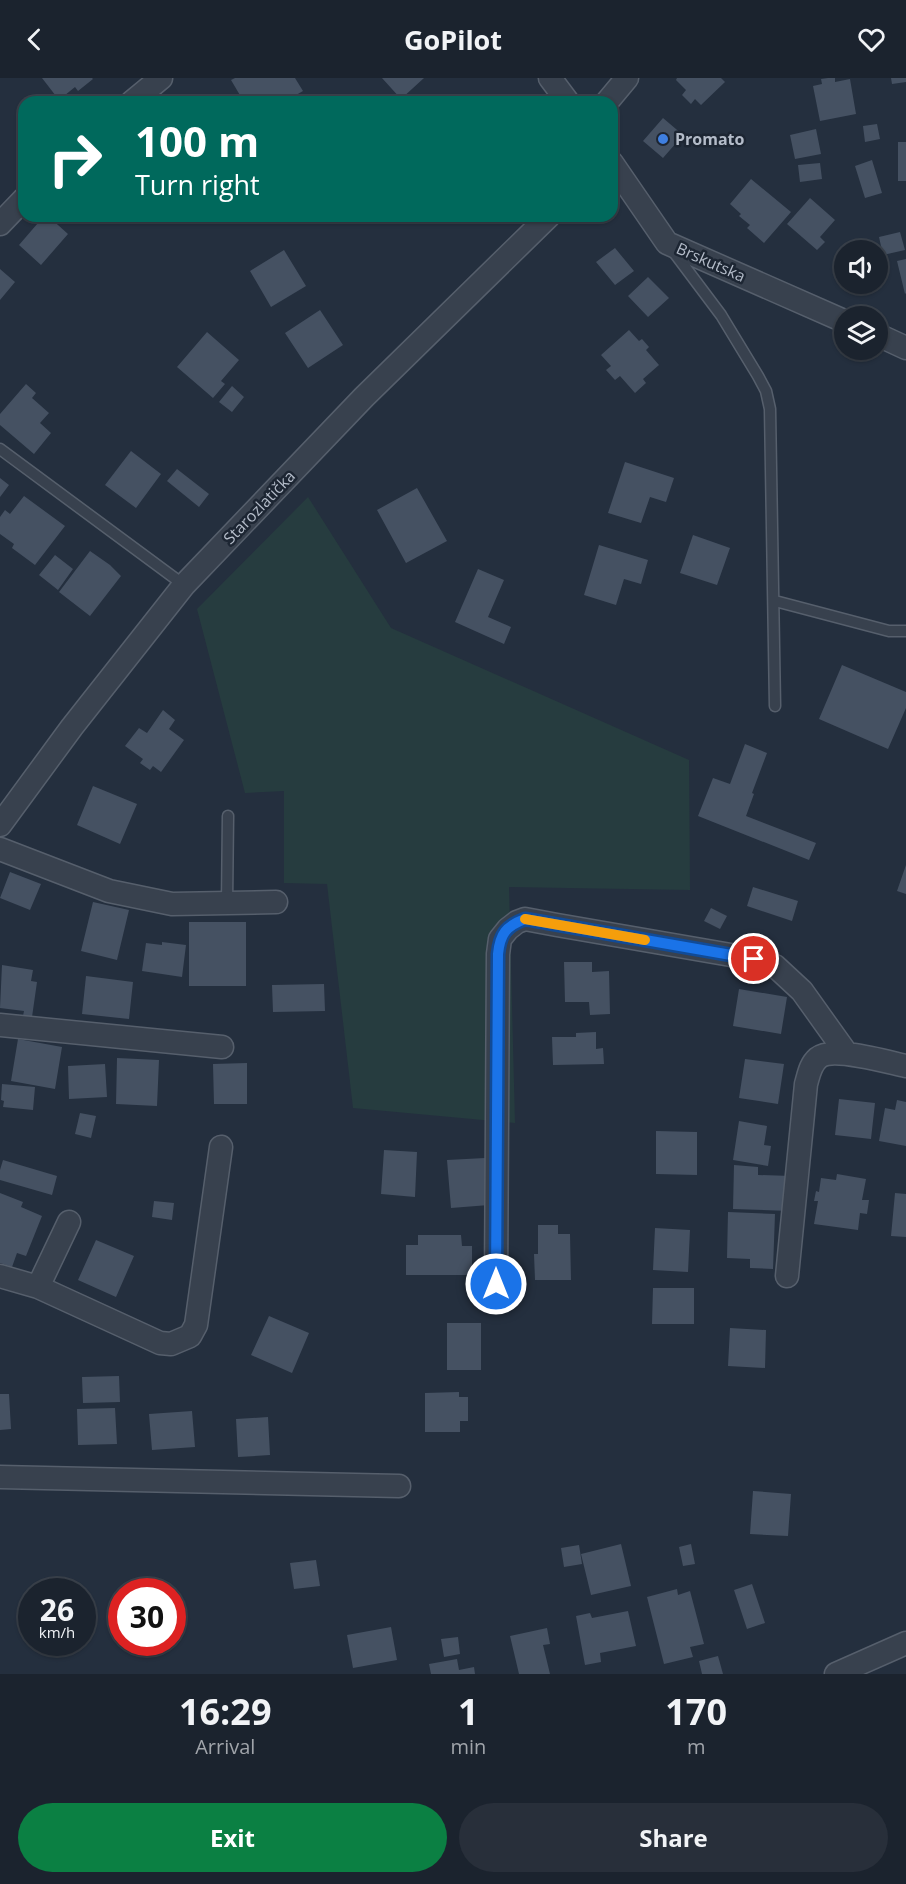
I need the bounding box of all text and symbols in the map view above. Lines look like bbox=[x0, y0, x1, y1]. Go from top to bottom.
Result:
text: GoPilot bbox=[404, 21, 502, 58]
icon: back bbox=[18, 23, 51, 56]
icon: heart bbox=[855, 23, 888, 56]
text: 100 m bbox=[135, 112, 259, 169]
icon: right bbox=[36, 120, 114, 198]
place label: Promato bbox=[675, 128, 745, 150]
marker: Promato bbox=[656, 132, 670, 146]
text: Turn right bbox=[135, 166, 260, 203]
street label: Brskutska bbox=[673, 237, 749, 287]
map controls bbox=[834, 240, 888, 360]
button: sound bbox=[834, 240, 888, 294]
button: layers bbox=[834, 306, 888, 360]
street label: Starozlatička bbox=[218, 465, 300, 549]
pin bbox=[728, 933, 779, 984]
icon: arrive bbox=[737, 942, 770, 975]
position arrow bbox=[464, 1252, 528, 1316]
speed limit sign: 30 bbox=[108, 1578, 186, 1656]
text: 26 bbox=[40, 1589, 74, 1630]
text: km/h bbox=[39, 1622, 75, 1642]
text: 16:29 bbox=[179, 1687, 272, 1736]
text: 1 bbox=[458, 1687, 479, 1736]
text: 170 bbox=[665, 1687, 727, 1736]
text: Arrival bbox=[195, 1733, 255, 1760]
text: min bbox=[450, 1733, 486, 1760]
text: m bbox=[687, 1733, 705, 1760]
button: Exit bbox=[18, 1803, 447, 1872]
button: Share bbox=[459, 1803, 888, 1872]

